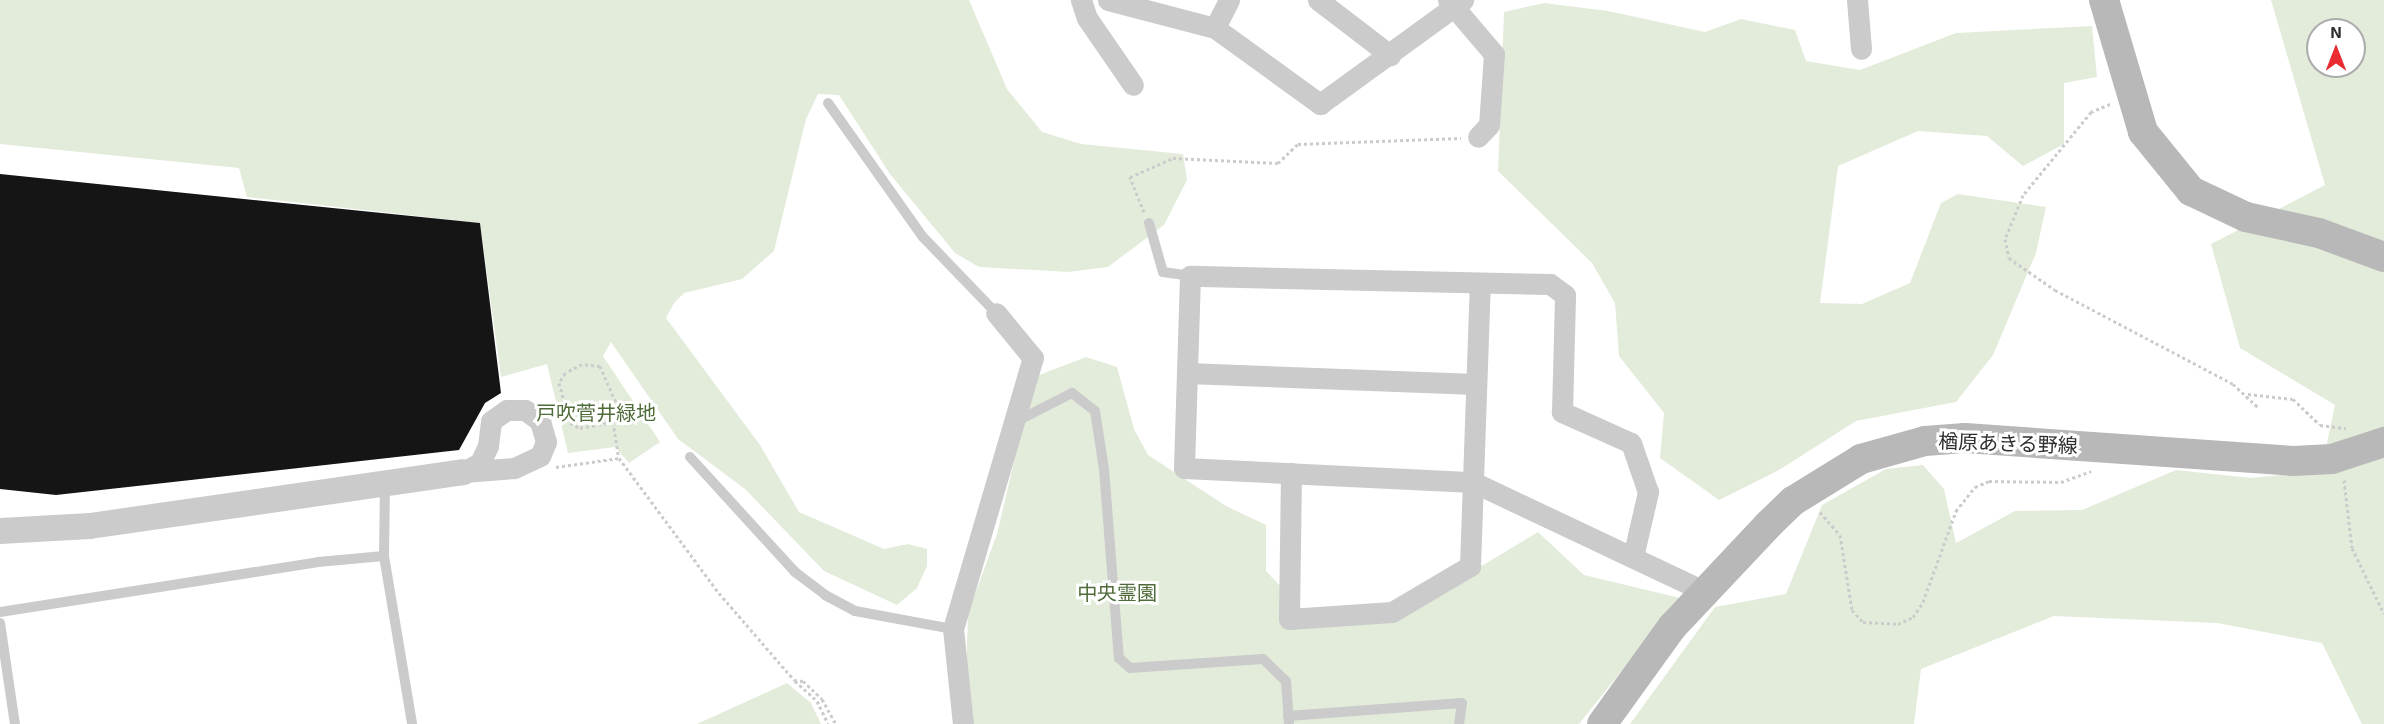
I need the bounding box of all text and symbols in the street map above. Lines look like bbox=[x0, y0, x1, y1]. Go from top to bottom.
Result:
north arrow bbox=[2306, 18, 2366, 78]
text: N bbox=[2330, 22, 2342, 41]
park label: 戸吹菅井緑地 bbox=[536, 400, 656, 424]
street label: 楢原あきる野線 bbox=[1938, 429, 2078, 457]
park label: 中央霊園 bbox=[1077, 580, 1157, 604]

